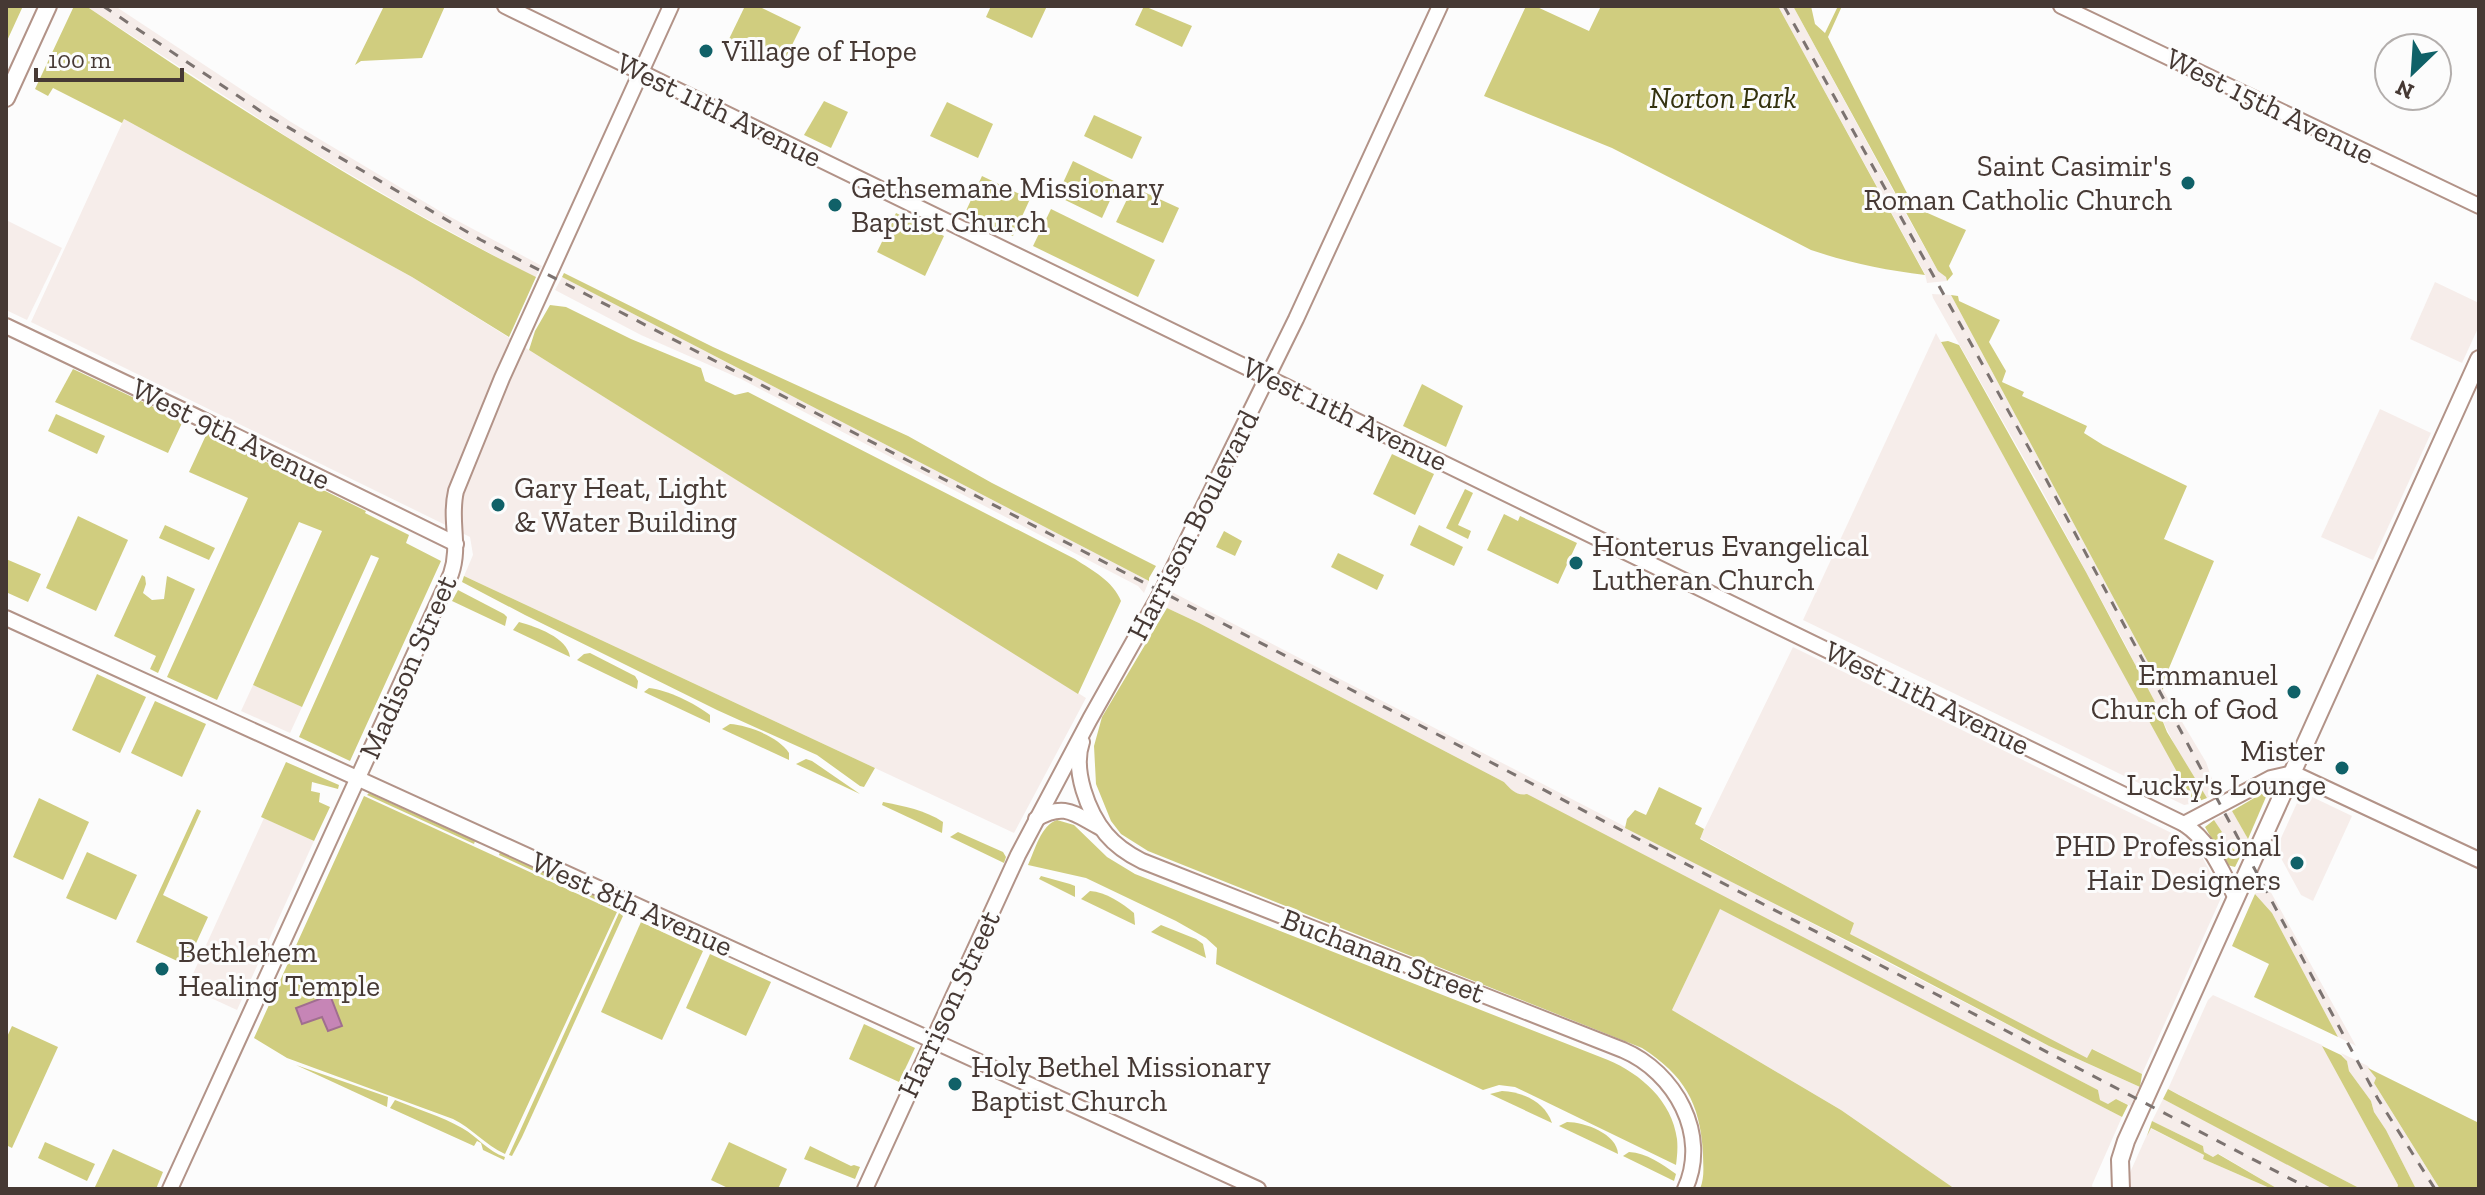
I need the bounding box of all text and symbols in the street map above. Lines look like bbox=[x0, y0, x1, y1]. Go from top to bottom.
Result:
scale bar bbox=[36, 32, 182, 82]
north arrow bbox=[2373, 32, 2453, 112]
place label: Village of Hope bbox=[721, 33, 917, 69]
street label: West 15th Avenue bbox=[2160, 40, 2380, 172]
marker: Village of Hope bbox=[697, 42, 715, 60]
text: 100 m bbox=[48, 45, 111, 74]
street label: West 11th Avenue bbox=[611, 45, 827, 175]
text: N bbox=[2391, 74, 2418, 105]
park label: Norton Park bbox=[1649, 80, 1797, 116]
place label: Saint Casimir's Roman Catholic Church bbox=[1864, 148, 2172, 218]
place label: Gethsemane Missionary Baptist Church bbox=[851, 170, 1165, 240]
marker: Saint Casimir's Roman Catholic Church bbox=[2179, 174, 2197, 192]
marker: Gethsemane Missionary Baptist Church bbox=[826, 196, 844, 214]
street label: West 11th Avenue bbox=[1237, 349, 1453, 479]
street label: West 9th Avenue bbox=[126, 370, 336, 498]
street label: Harrison Boulevard bbox=[1119, 403, 1267, 646]
place label: Gary Heat, Light & Water Building bbox=[514, 470, 737, 540]
marker: Gary Heat, Light & Water Building bbox=[489, 496, 507, 514]
place label: Honterus Evangelical Lutheran Church bbox=[1592, 528, 1869, 598]
marker: Honterus Evangelical Lutheran Church bbox=[1567, 554, 1585, 572]
street label: Madison Street bbox=[351, 570, 465, 764]
street label: West 11th Avenue bbox=[1819, 633, 2035, 763]
place label: Emmanuel Church of God bbox=[2091, 657, 2279, 727]
marker: Emmanuel Church of God bbox=[2285, 683, 2303, 701]
place label: Mister Lucky's Lounge bbox=[2126, 733, 2326, 803]
marker: Mister Lucky's Lounge bbox=[2333, 759, 2351, 777]
place label: PHD Professional Hair Designers bbox=[2055, 828, 2281, 898]
street label: West 8th Avenue bbox=[526, 844, 738, 964]
marker: PHD Professional Hair Designers bbox=[2288, 854, 2306, 872]
street label: Buchanan Street bbox=[1276, 901, 1490, 1011]
street label: Harrison Street bbox=[890, 905, 1008, 1103]
place label: Bethlehem Healing Temple bbox=[178, 934, 380, 1004]
marker: Bethlehem Healing Temple bbox=[153, 960, 171, 978]
place label: Holy Bethel Missionary Baptist Church bbox=[971, 1049, 1272, 1119]
marker: Holy Bethel Missionary Baptist Church bbox=[946, 1075, 964, 1093]

